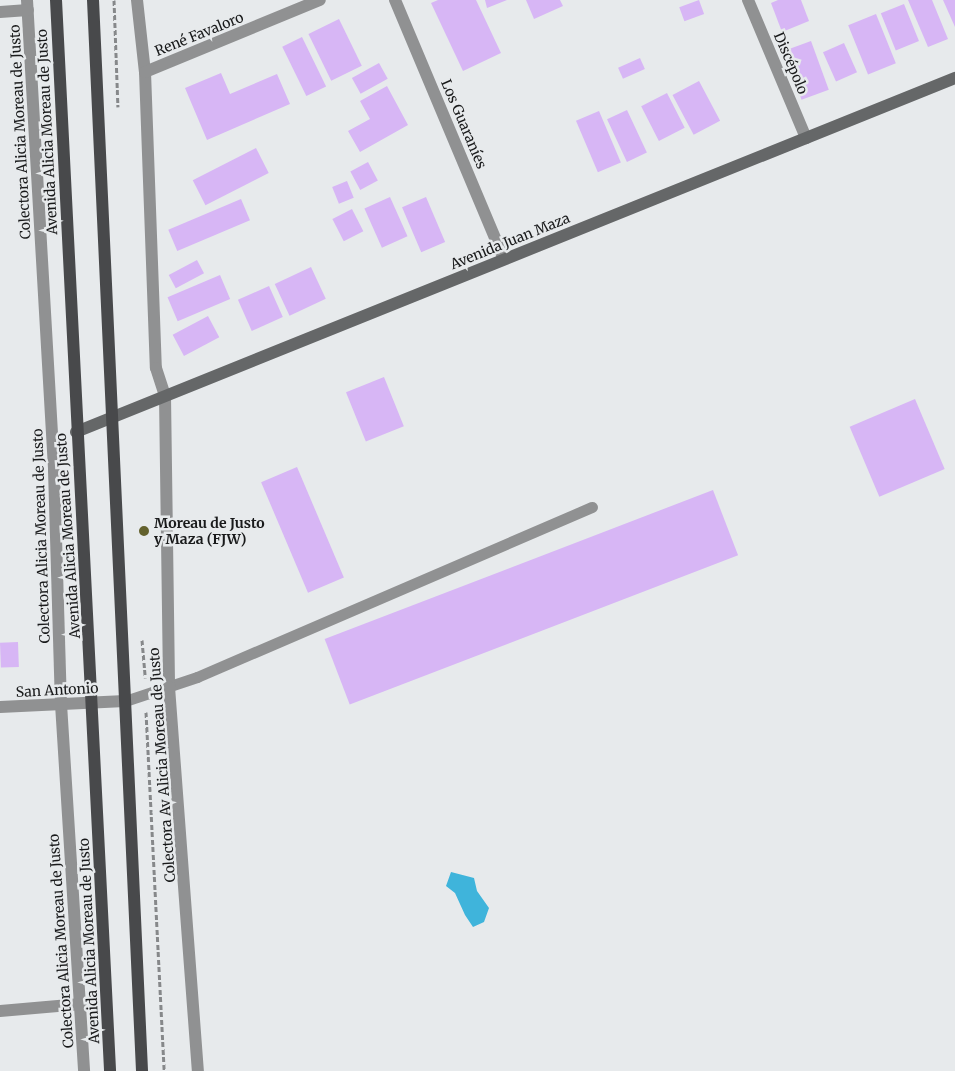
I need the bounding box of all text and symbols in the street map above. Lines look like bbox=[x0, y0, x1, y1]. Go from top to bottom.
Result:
street label: René Favaloro bbox=[152, 9, 246, 59]
street label: Colectora Alicia Moreau de Justo bbox=[6, 24, 34, 240]
street label: Avenida Alicia Moreau de Justo bbox=[33, 29, 61, 235]
street label: Discépolo bbox=[770, 29, 812, 97]
street label: Los Guaraníes bbox=[438, 77, 490, 171]
street label: Avenida Juan Maza bbox=[448, 209, 572, 273]
street label: Colectora Alicia Moreau de Justo bbox=[29, 428, 53, 644]
street label: Avenida Alicia Moreau de Justo bbox=[52, 433, 84, 639]
place label: Moreau de Justo y Maza (FJW) bbox=[154, 515, 265, 548]
marker: Moreau de Justo y Maza (FJW) bbox=[138, 525, 150, 537]
street label: Colectora Av Alicia Moreau de Justo bbox=[145, 647, 179, 883]
street label: San Antonio bbox=[15, 679, 99, 701]
street label: Colectora Alicia Moreau de Justo bbox=[45, 833, 77, 1049]
street label: Avenida Alicia Moreau de Justo bbox=[75, 838, 103, 1044]

